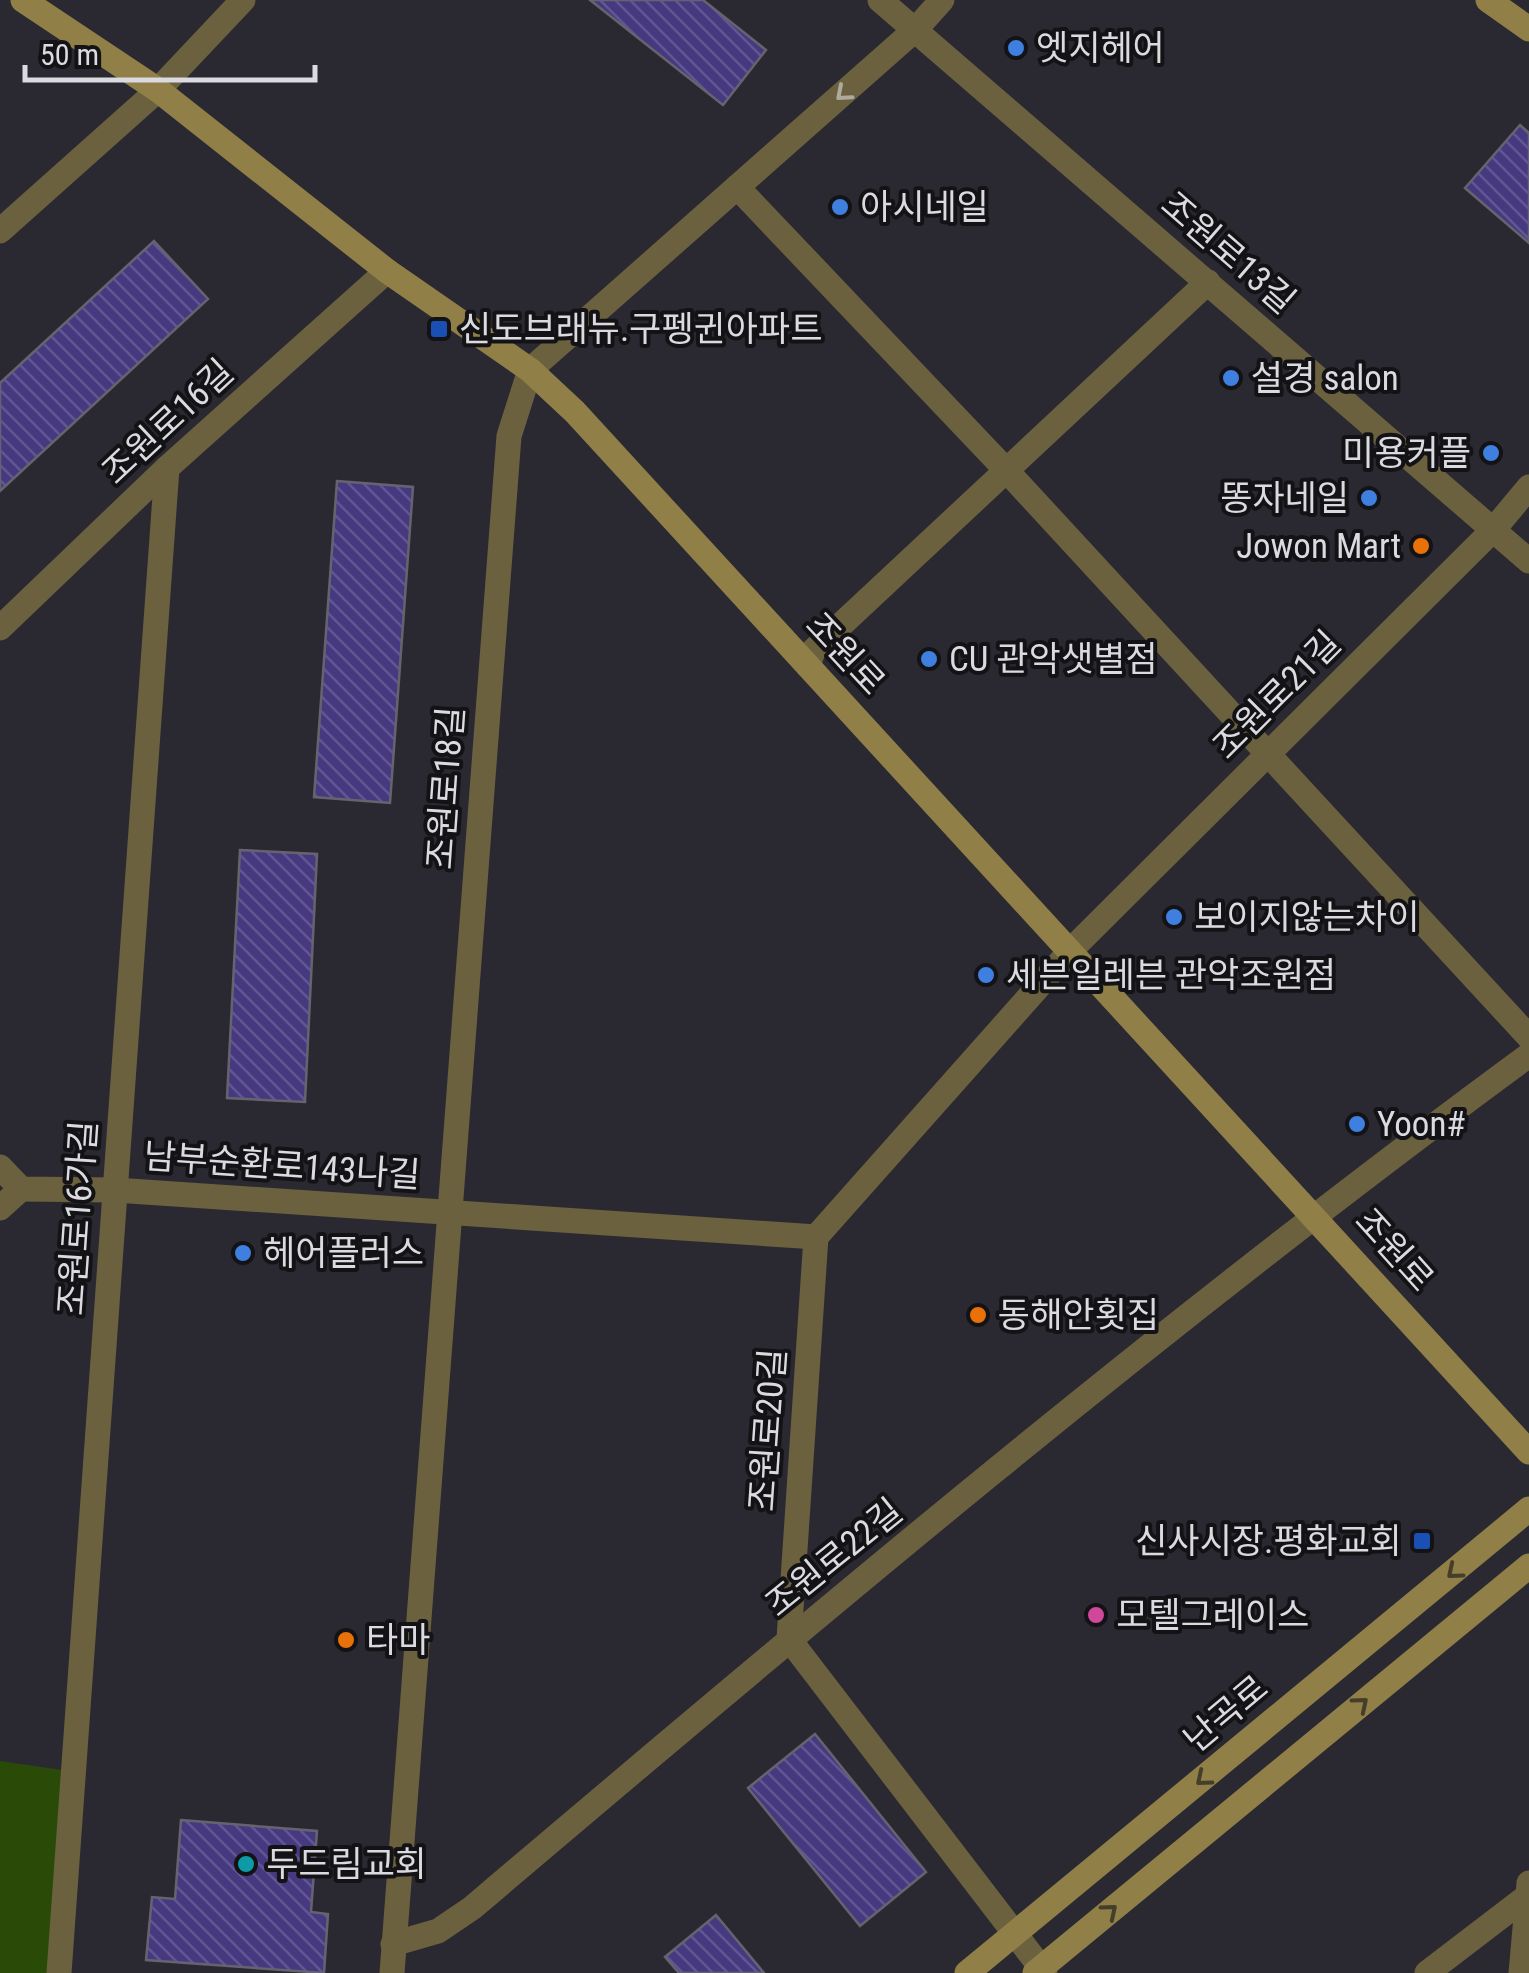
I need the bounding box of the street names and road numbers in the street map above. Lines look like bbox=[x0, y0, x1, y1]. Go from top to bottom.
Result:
street label: 조원로13길 bbox=[1153, 184, 1303, 322]
street label: 조원로16길 bbox=[94, 351, 242, 493]
street label: 조원로 bbox=[797, 605, 893, 703]
street label: 조원로21길 bbox=[1205, 623, 1349, 767]
street label: 조원로18길 bbox=[420, 705, 472, 871]
street label: 조원로16가길 bbox=[51, 1119, 105, 1317]
street label: 남부순환로143나길 bbox=[142, 1136, 422, 1196]
street label: 조원로 bbox=[1346, 1200, 1442, 1300]
street label: 조원로20길 bbox=[742, 1347, 794, 1513]
street label: 조원로22길 bbox=[758, 1491, 910, 1625]
street label: 난곡로 bbox=[1176, 1667, 1276, 1761]

